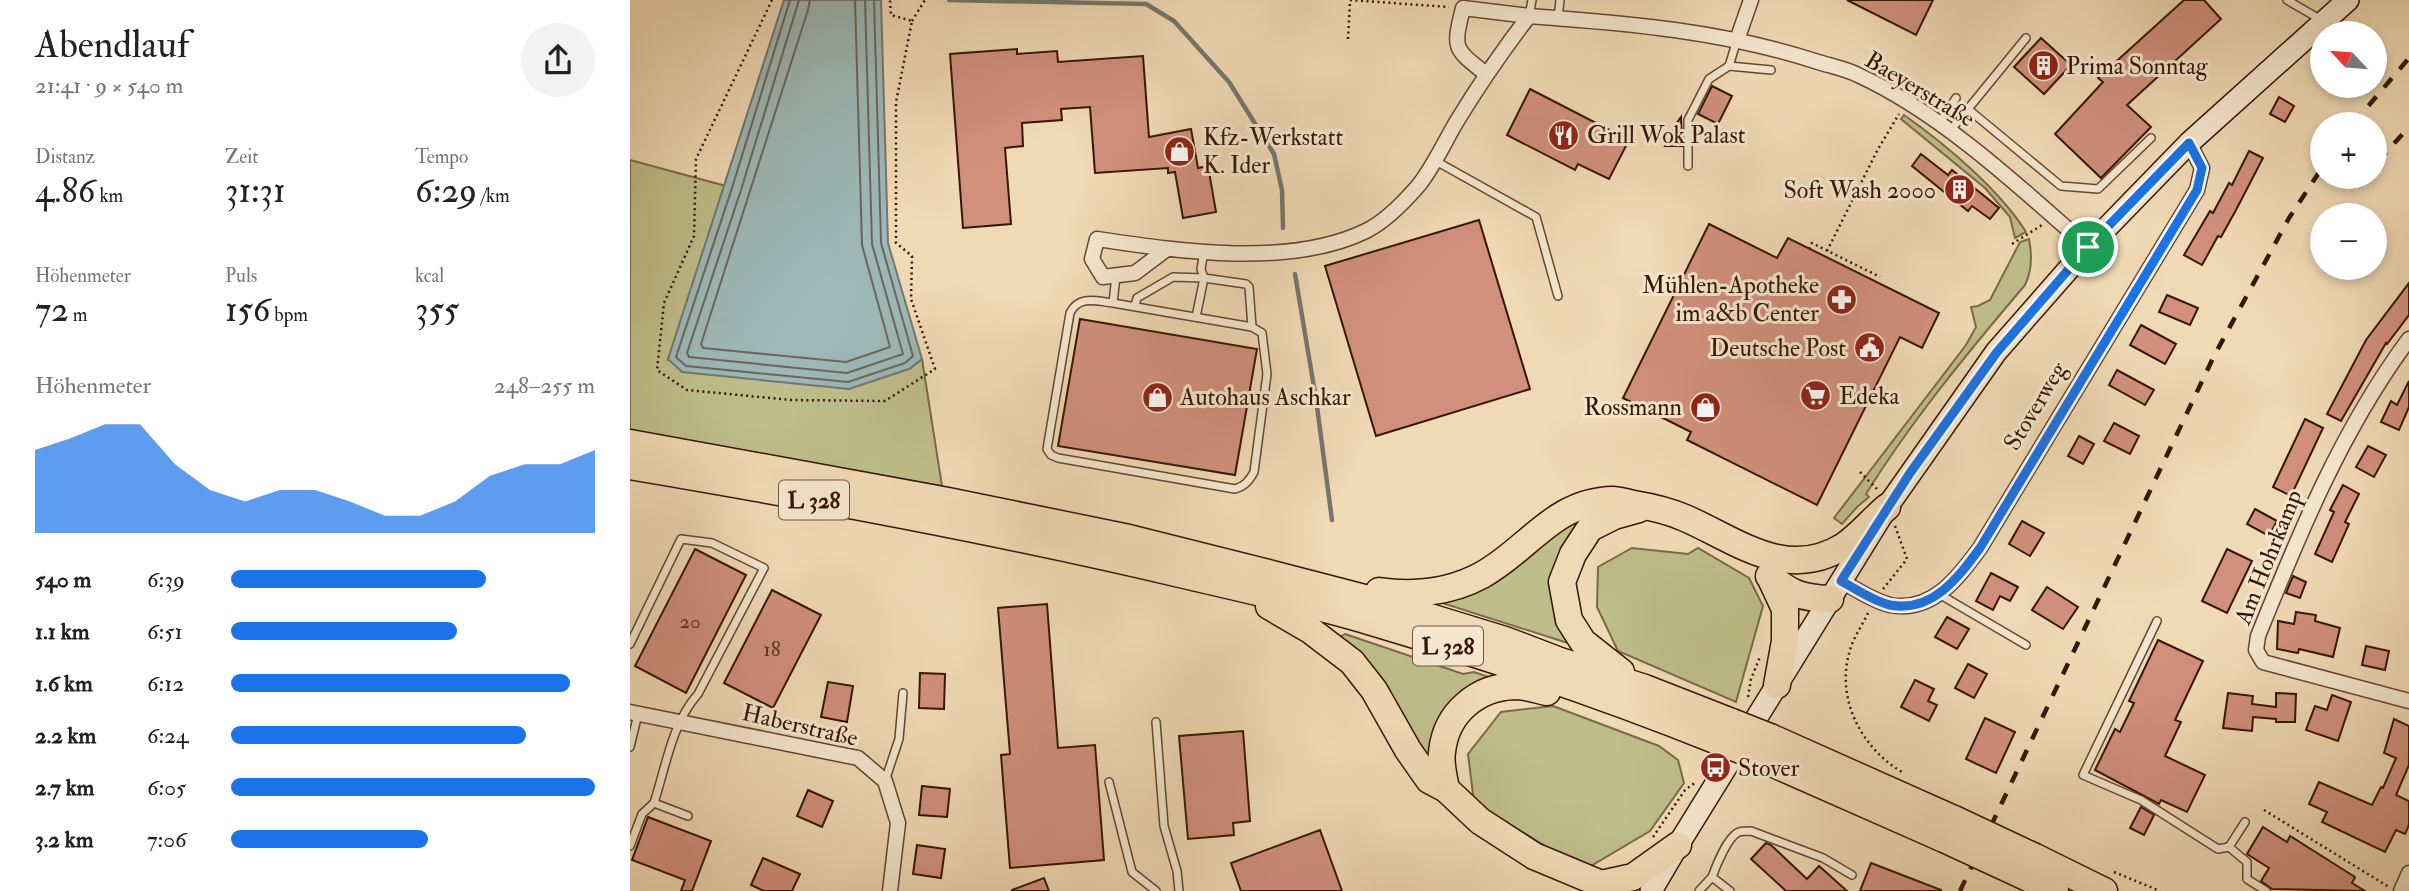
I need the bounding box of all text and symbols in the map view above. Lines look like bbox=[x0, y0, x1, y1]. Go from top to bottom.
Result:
text: Abendlauf bbox=[35, 21, 189, 69]
north arrow bbox=[2310, 21, 2387, 98]
map controls bbox=[2310, 21, 2387, 280]
button: share bbox=[521, 23, 595, 97]
street label: Baeyerstraße bbox=[1859, 45, 1980, 134]
building icon: Prima Sonntag bbox=[2026, 49, 2060, 83]
place label: Prima Sonntag bbox=[2066, 51, 2209, 82]
text: 21:41 · 9 × 540 m bbox=[35, 71, 183, 100]
button: + bbox=[2310, 112, 2387, 189]
restaurant icon: Grill Wok Palast bbox=[1547, 118, 1581, 152]
place label: Grill Wok Palast bbox=[1587, 120, 1746, 151]
place label: Kfz-Werkstatt K. Ider bbox=[1203, 122, 1343, 181]
shop icon: Kfz-Werkstatt K. Ider bbox=[1163, 134, 1197, 168]
text: Distanz bbox=[35, 145, 95, 169]
text: Zeit bbox=[225, 145, 258, 169]
text: Tempo bbox=[415, 145, 468, 169]
text: 4.86 bbox=[35, 169, 95, 213]
text: 31:31 bbox=[225, 169, 286, 213]
text: 6:29 bbox=[415, 169, 477, 213]
building icon: Soft Wash 2000 bbox=[1942, 173, 1976, 207]
place label: Soft Wash 2000 bbox=[1783, 175, 1936, 206]
text: km bbox=[95, 184, 123, 208]
text: /km bbox=[477, 184, 510, 208]
button: − bbox=[2310, 203, 2387, 280]
pin bbox=[2058, 217, 2118, 277]
icon: arrive bbox=[2069, 228, 2107, 266]
text: Höhenmeter bbox=[35, 264, 131, 288]
text: Puls bbox=[225, 264, 257, 288]
text: kcal bbox=[415, 264, 444, 288]
place label: Mühlen-Apotheke im a&b Center bbox=[1642, 270, 1819, 329]
pharmacy icon: Mühlen-Apotheke im a&b Center bbox=[1825, 282, 1859, 316]
text: 72 bbox=[35, 288, 69, 332]
text: 156 bbox=[225, 288, 270, 332]
text: 355 bbox=[415, 288, 459, 332]
text: m bbox=[69, 303, 88, 327]
text: bpm bbox=[270, 303, 308, 327]
public building icon: Deutsche Post bbox=[1852, 331, 1886, 365]
place label: Deutsche Post bbox=[1710, 333, 1846, 364]
street label: Stoverweg bbox=[1997, 355, 2075, 456]
text: Höhenmeter bbox=[35, 371, 151, 400]
text: 248–255 m bbox=[494, 371, 595, 400]
supermarket icon: Edeka bbox=[1799, 379, 1833, 413]
shop icon: Autohaus Aschkar bbox=[1140, 380, 1174, 414]
place label: Edeka bbox=[1839, 381, 1900, 412]
place label: Autohaus Aschkar bbox=[1179, 382, 1351, 413]
shop icon: Rossmann bbox=[1688, 390, 1722, 424]
place label: Rossmann bbox=[1584, 392, 1682, 423]
road number: L 328 bbox=[779, 480, 849, 520]
street label: Am Hohrkamp bbox=[2227, 485, 2310, 630]
text: 540 m bbox=[35, 565, 91, 594]
text: 6:39 bbox=[147, 565, 185, 594]
house number: 20 bbox=[679, 608, 701, 635]
text: 1.1 km bbox=[35, 617, 90, 646]
text: 6:51 bbox=[147, 617, 183, 646]
road number: L 328 bbox=[1413, 626, 1483, 666]
house number: 18 bbox=[763, 636, 781, 663]
text: 1.6 km bbox=[35, 669, 93, 698]
text: 6:12 bbox=[147, 669, 184, 698]
street label: Haberstraße bbox=[739, 697, 861, 754]
text: 2.2 km bbox=[35, 721, 96, 750]
text: 6:24 bbox=[147, 721, 188, 750]
bus stop icon: Stover bbox=[1698, 751, 1732, 785]
place label: Stover bbox=[1738, 753, 1800, 784]
text: 2.7 km bbox=[35, 773, 94, 802]
text: 6:05 bbox=[147, 773, 186, 802]
text: 3.2 km bbox=[35, 825, 94, 854]
text: 7:06 bbox=[147, 825, 187, 854]

